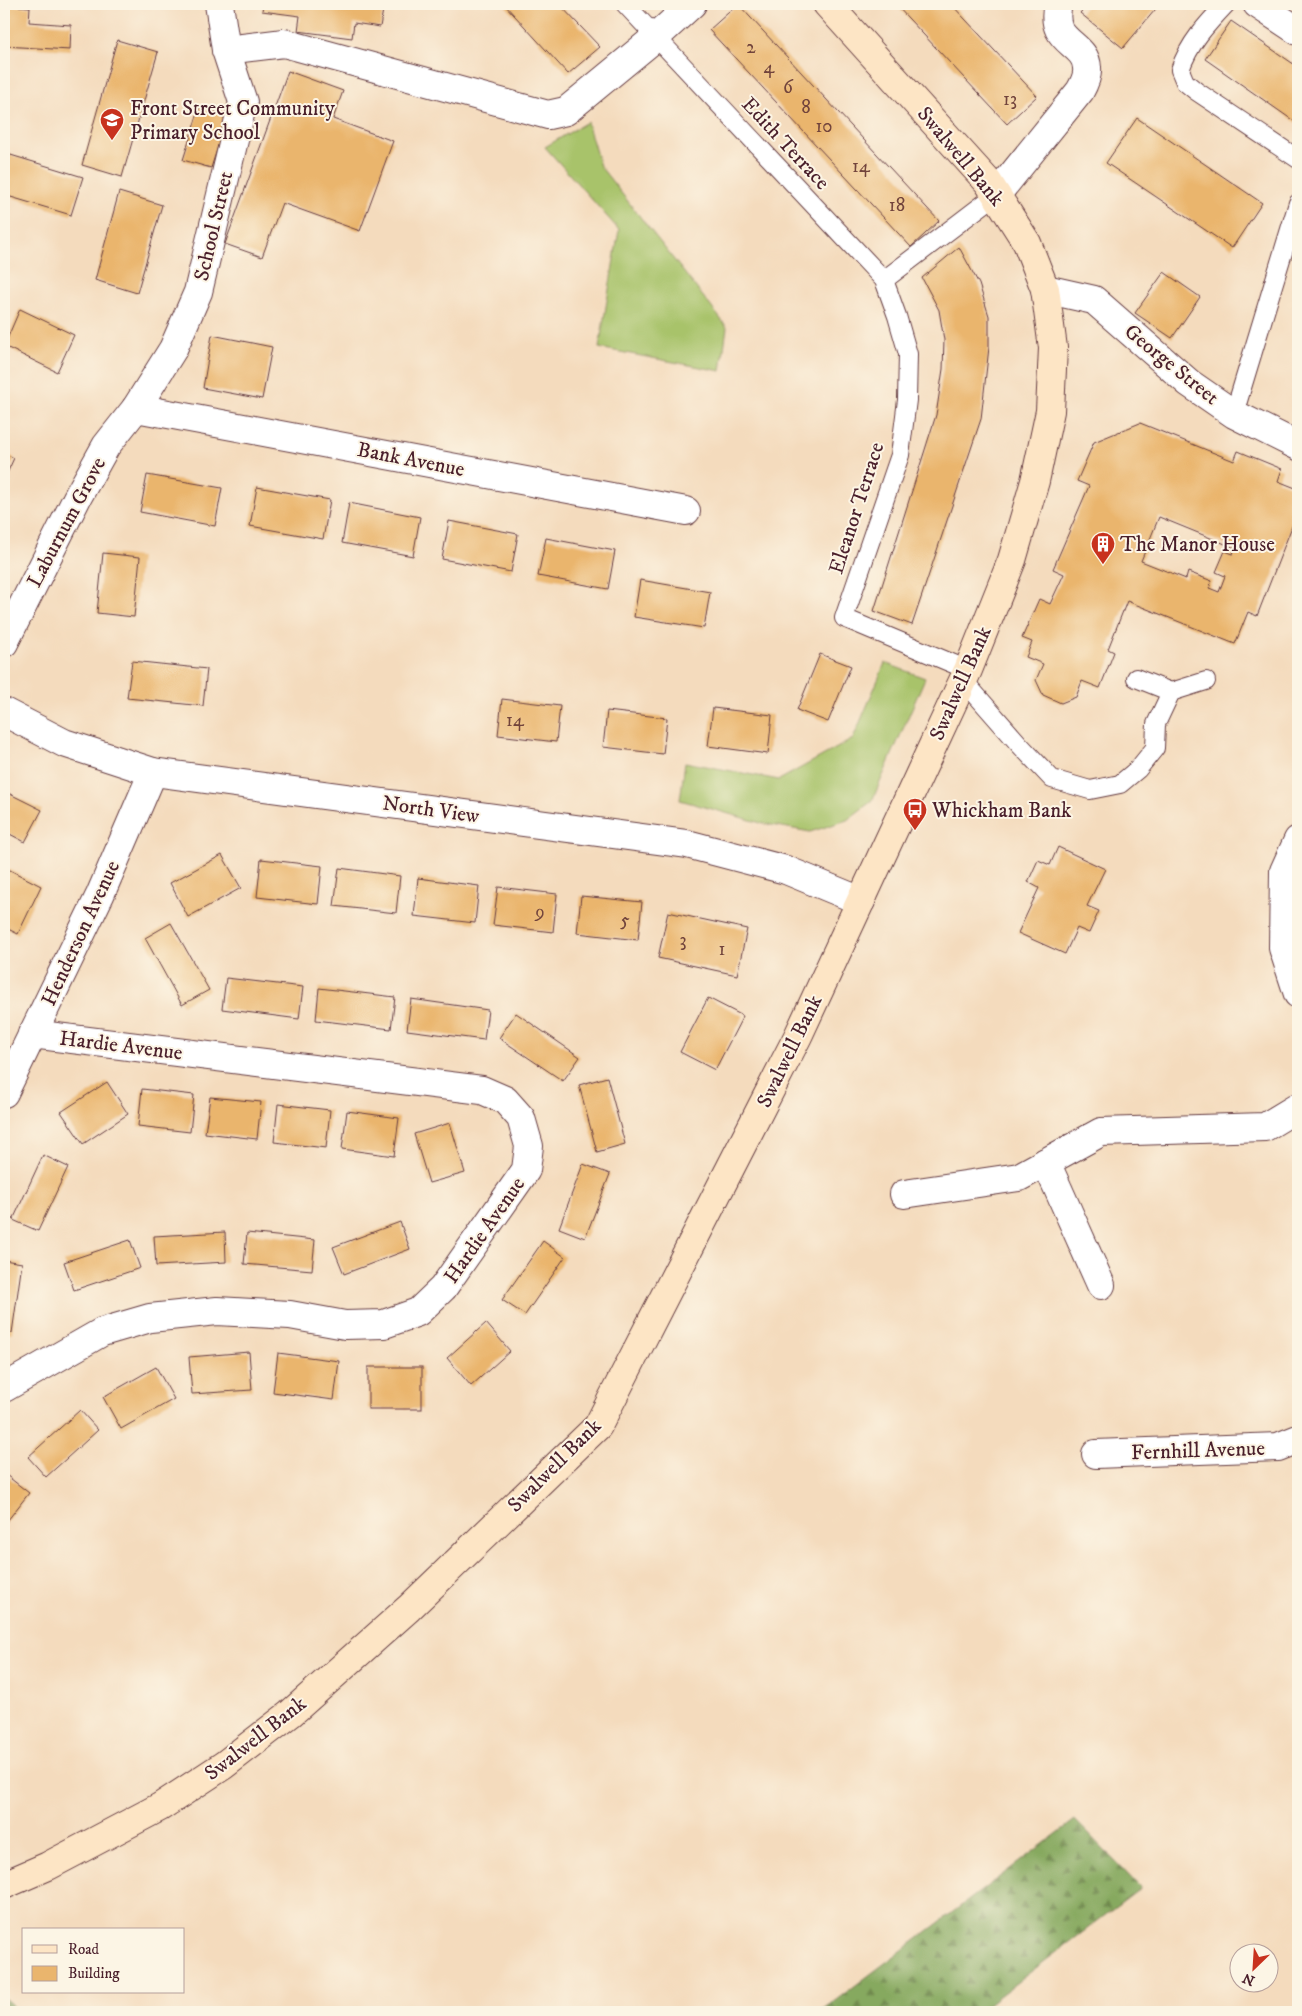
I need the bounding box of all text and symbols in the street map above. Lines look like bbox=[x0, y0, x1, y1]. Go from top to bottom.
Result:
house number: 2 bbox=[746, 36, 756, 59]
house number: 4 bbox=[764, 56, 776, 79]
house number: 6 bbox=[783, 76, 794, 99]
house number: 13 bbox=[1003, 88, 1017, 111]
street label: Edith Terrace bbox=[736, 92, 835, 196]
place label: Front Street Community Primary School bbox=[130, 96, 336, 146]
house number: 8 bbox=[801, 96, 811, 119]
street label: Swalwell Bank bbox=[911, 102, 1010, 212]
school or university icon: Front Street Community Primary School bbox=[99, 107, 125, 141]
house number: 10 bbox=[815, 115, 833, 138]
house number: 14 bbox=[852, 155, 871, 178]
street label: School Street bbox=[189, 169, 239, 284]
house number: 18 bbox=[889, 194, 905, 217]
street label: George Street bbox=[1119, 319, 1224, 411]
street label: Bank Avenue bbox=[355, 437, 467, 483]
street label: Eleanor Terrace bbox=[823, 439, 891, 577]
street label: Laburnum Grove bbox=[22, 453, 112, 592]
building icon: The Manor House bbox=[1090, 531, 1116, 565]
place label: The Manor House bbox=[1120, 532, 1275, 558]
street label: Swalwell Bank bbox=[924, 622, 998, 744]
house number: 14 bbox=[506, 709, 525, 732]
street label: North View bbox=[381, 790, 482, 830]
bus stop icon: Whickham Bank bbox=[902, 797, 928, 831]
place label: Whickham Bank bbox=[931, 798, 1072, 824]
street label: Henderson Avenue bbox=[36, 856, 126, 1010]
house number: 9 bbox=[534, 901, 545, 924]
house number: 5 bbox=[620, 909, 630, 932]
house number: 3 bbox=[679, 929, 687, 952]
house number: 1 bbox=[719, 938, 726, 961]
street label: Swalwell Bank bbox=[751, 990, 829, 1112]
street label: Hardie Avenue bbox=[58, 1026, 184, 1066]
street label: Hardie Avenue bbox=[439, 1172, 531, 1289]
street label: Swalwell Bank bbox=[502, 1413, 607, 1518]
street label: Fernhill Avenue bbox=[1131, 1436, 1266, 1466]
street label: Swalwell Bank bbox=[199, 1691, 312, 1787]
legend bbox=[22, 1928, 185, 1994]
text: Road bbox=[68, 1940, 100, 1959]
north arrow bbox=[1230, 1944, 1280, 1994]
text: Building bbox=[68, 1964, 120, 1983]
text: N bbox=[1239, 1968, 1258, 1989]

